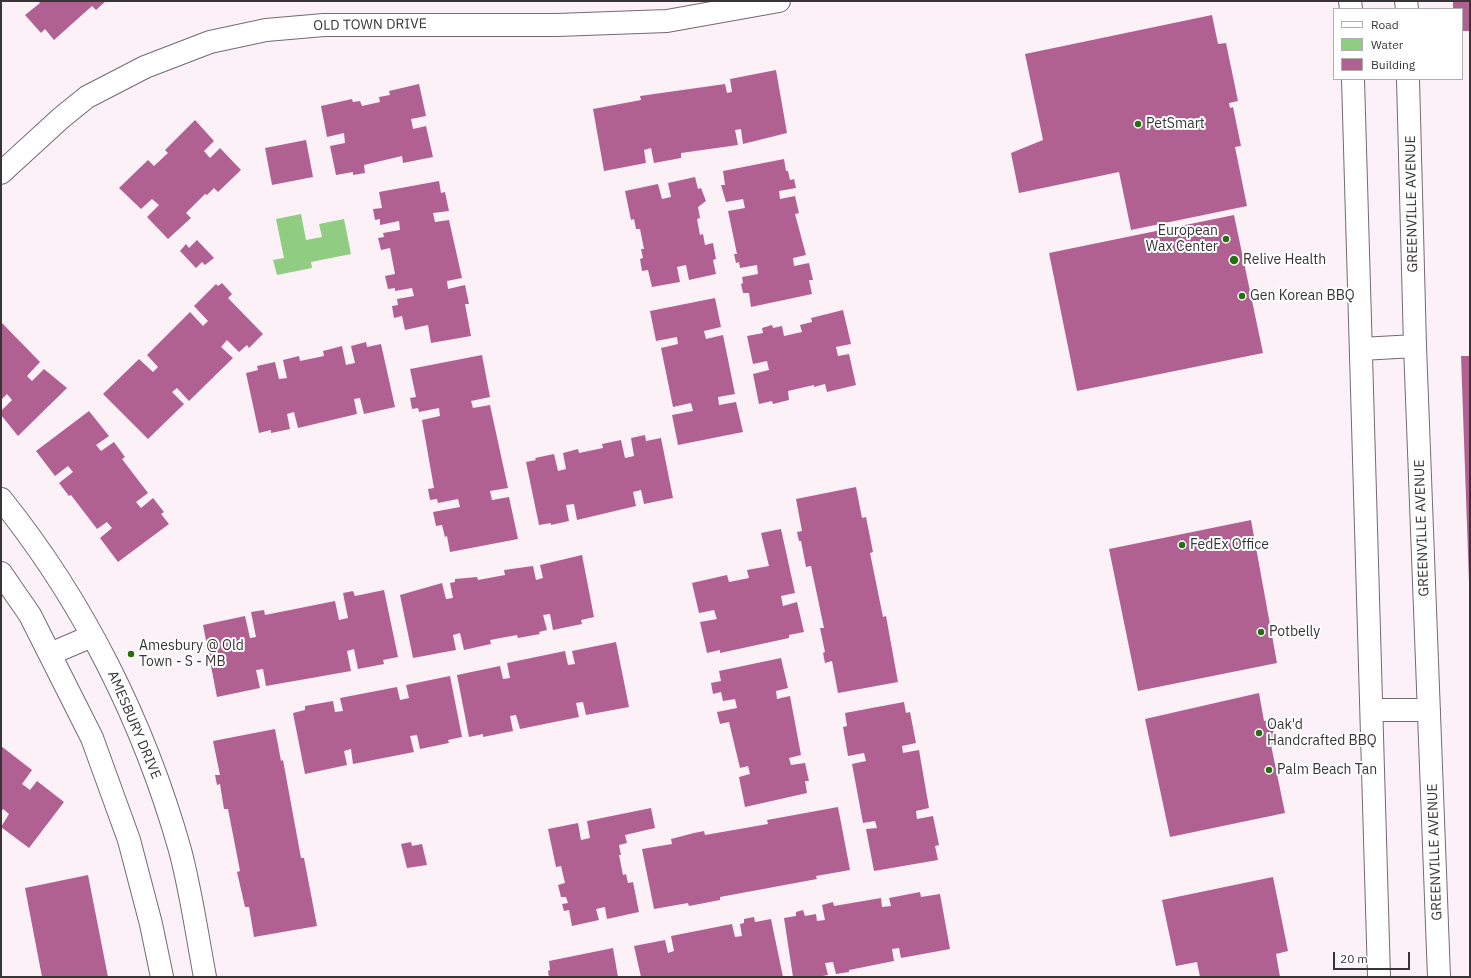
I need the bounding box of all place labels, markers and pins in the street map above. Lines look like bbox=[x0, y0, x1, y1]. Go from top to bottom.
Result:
place label: PetSmart bbox=[1146, 116, 1205, 132]
marker: PetSmart bbox=[1133, 119, 1143, 129]
place label: European Wax Center bbox=[1146, 223, 1218, 256]
marker: European Wax Center bbox=[1221, 234, 1231, 244]
place label: Relive Health bbox=[1243, 252, 1326, 268]
marker: Relive Health bbox=[1228, 254, 1240, 266]
place label: Gen Korean BBQ bbox=[1250, 288, 1355, 304]
marker: Gen Korean BBQ bbox=[1237, 291, 1247, 301]
place label: FedEx Office bbox=[1190, 537, 1269, 553]
marker: FedEx Office bbox=[1177, 540, 1187, 550]
place label: Potbelly bbox=[1269, 624, 1320, 640]
marker: Potbelly bbox=[1256, 627, 1266, 637]
place label: Amesbury @ Old Town - S - MB bbox=[139, 638, 244, 670]
marker: Amesbury @ Old Town - S - MB bbox=[126, 649, 136, 659]
place label: Oak'd Handcrafted BBQ bbox=[1267, 717, 1377, 750]
marker: Oak'd Handcrafted BBQ bbox=[1254, 728, 1264, 738]
place label: Palm Beach Tan bbox=[1277, 762, 1377, 778]
marker: Palm Beach Tan bbox=[1264, 765, 1274, 775]

